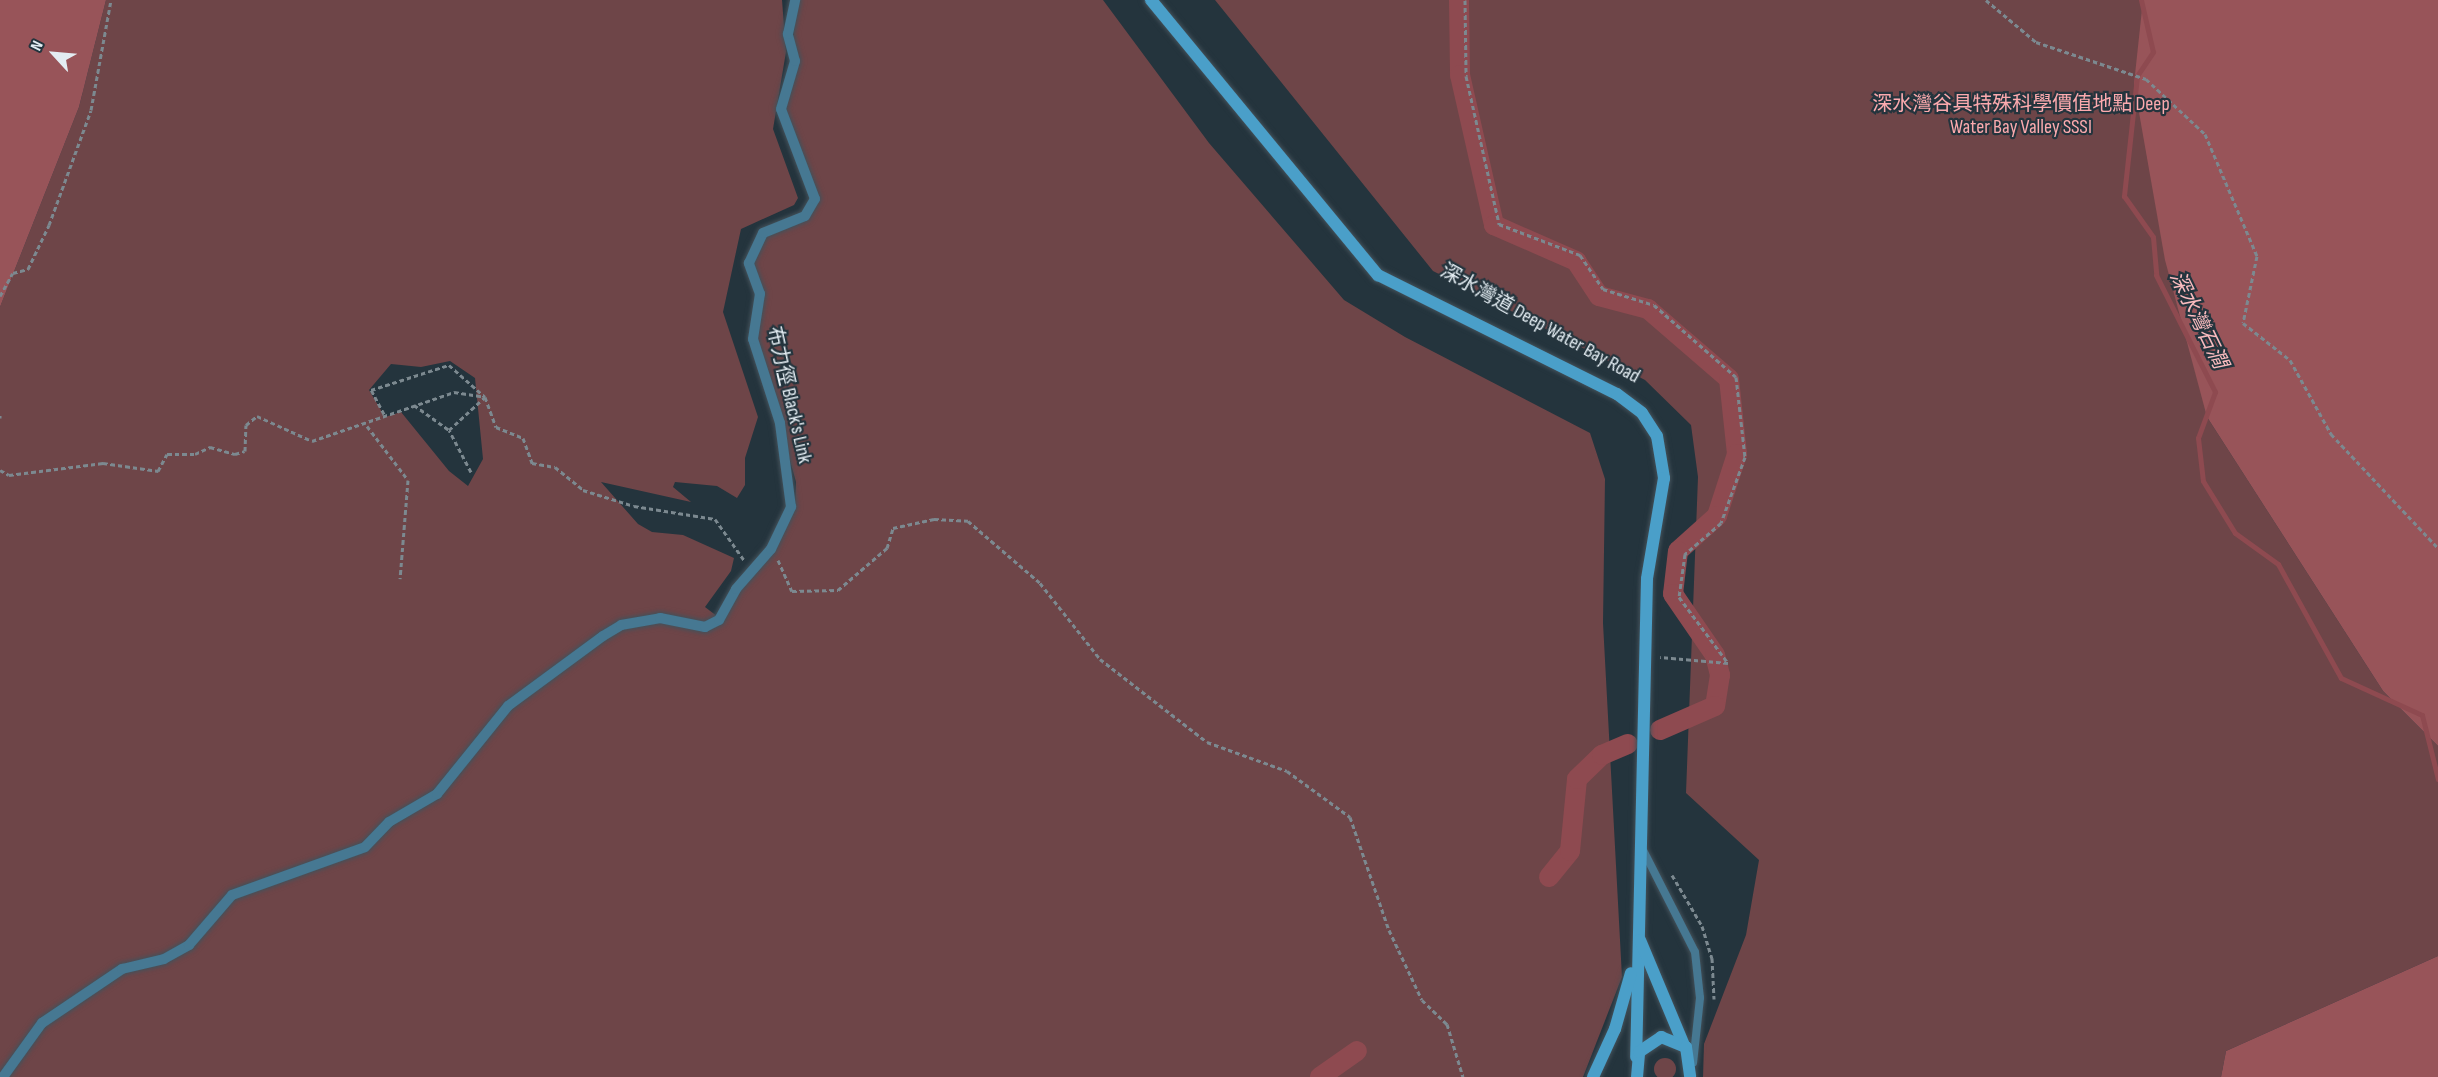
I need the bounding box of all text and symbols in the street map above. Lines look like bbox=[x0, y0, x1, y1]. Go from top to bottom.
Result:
north arrow bbox=[24, 24, 84, 84]
text: N bbox=[27, 38, 48, 54]
park label: 深水灣谷具特殊科學價值地點 Deep Water Bay Valley SSSI bbox=[1872, 92, 2170, 139]
street label: 深水灣道 Deep Water Bay Road bbox=[1436, 259, 1644, 389]
water label: 深水灣石澗 bbox=[2164, 267, 2232, 373]
street label: 布力徑 Black's Link bbox=[762, 324, 816, 466]

